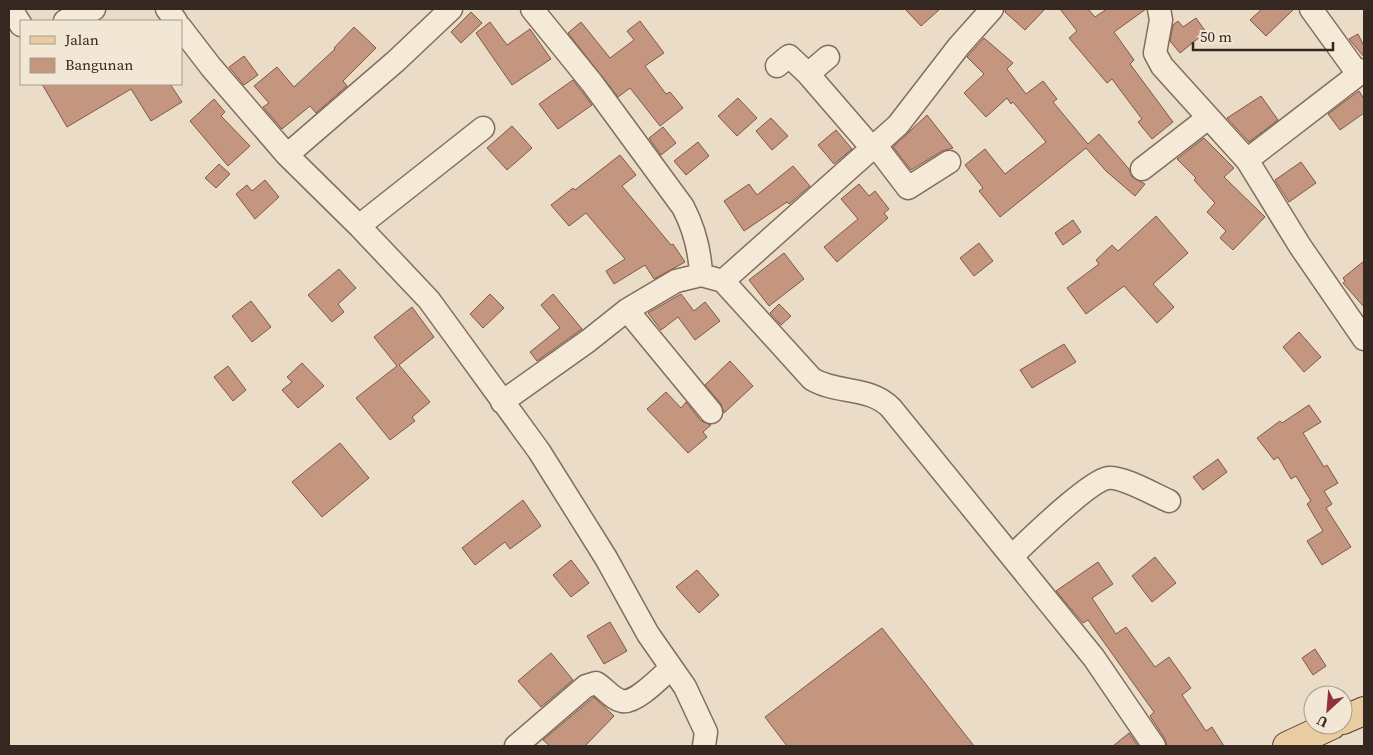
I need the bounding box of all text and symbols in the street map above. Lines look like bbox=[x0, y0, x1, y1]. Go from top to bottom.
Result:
legend bbox=[20, 20, 182, 85]
scale bar bbox=[1193, 20, 1333, 52]
text: 50 m bbox=[1200, 26, 1232, 47]
text: Jalan bbox=[64, 29, 99, 50]
text: Bangunan bbox=[65, 54, 133, 75]
north arrow bbox=[1303, 685, 1353, 735]
text: U bbox=[1313, 710, 1331, 733]

